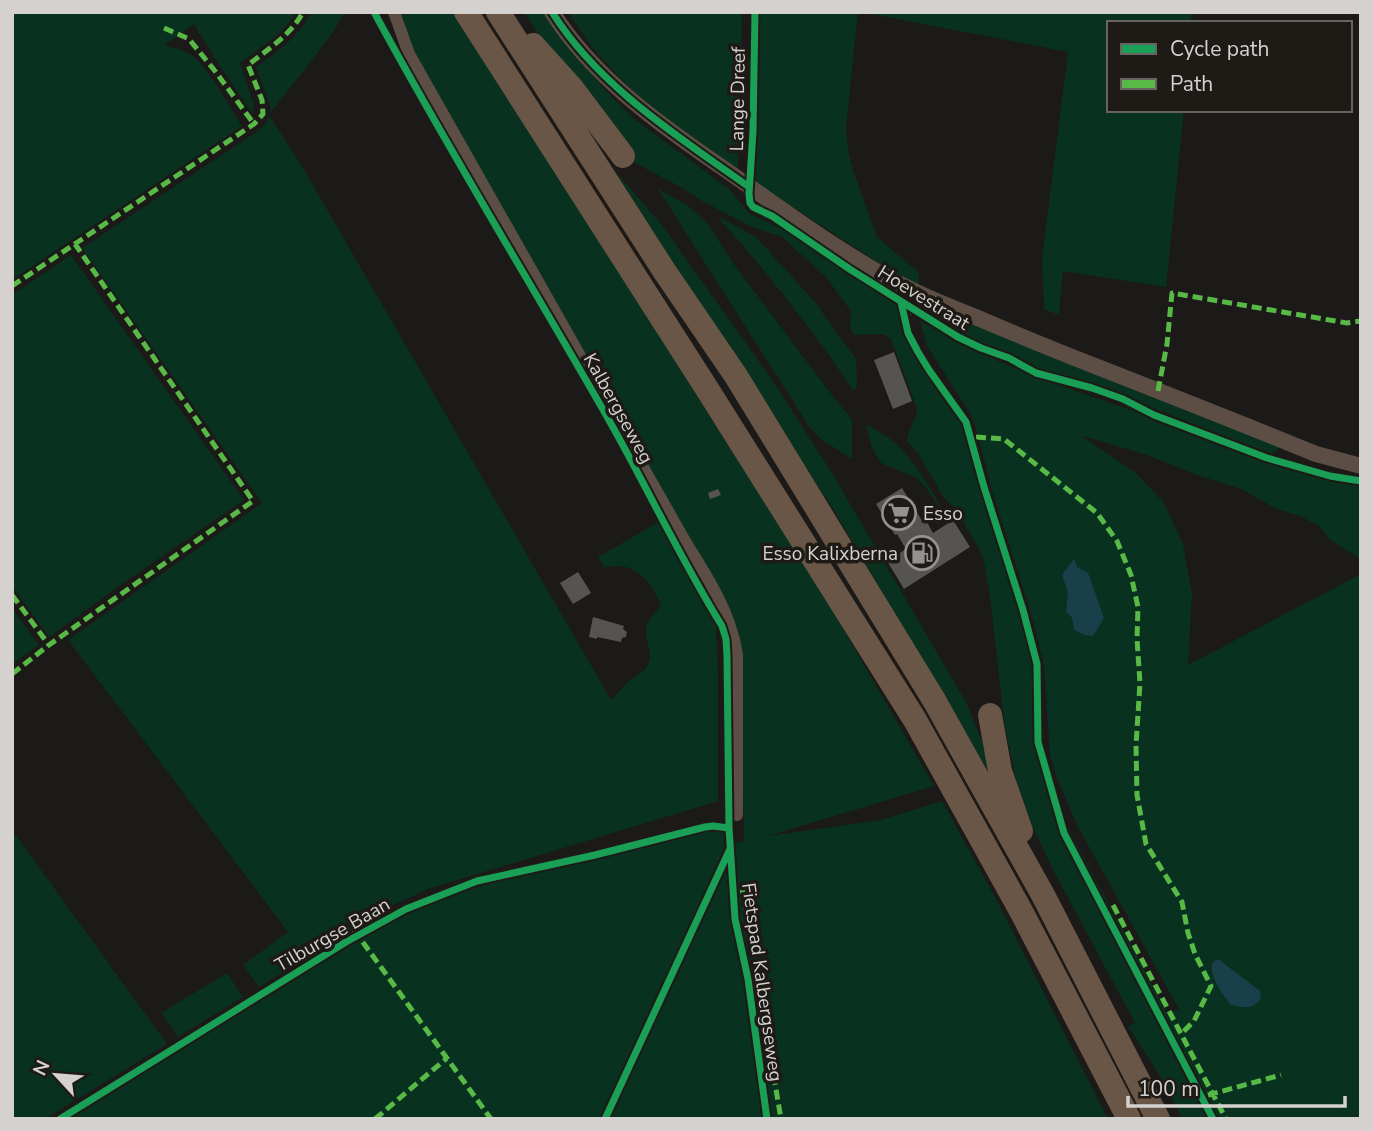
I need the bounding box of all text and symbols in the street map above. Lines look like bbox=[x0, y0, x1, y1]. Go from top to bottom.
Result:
legend bbox=[1107, 21, 1352, 112]
text: Cycle path bbox=[1170, 35, 1269, 63]
street label: Lange Dreef bbox=[724, 46, 752, 152]
text: Path bbox=[1170, 70, 1213, 98]
street label: Hoevestraat bbox=[872, 259, 975, 337]
street label: Kalbergseweg bbox=[577, 348, 659, 468]
supermarket icon: Esso bbox=[880, 494, 918, 532]
place label: Esso bbox=[923, 501, 963, 527]
fuel station icon: Esso Kalixberna bbox=[903, 534, 941, 572]
place label: Esso Kalixberna bbox=[763, 541, 898, 567]
street label: Fietspad Kalbergseweg bbox=[735, 881, 789, 1083]
street label: Tilburgse Baan bbox=[270, 891, 395, 978]
north arrow bbox=[21, 1040, 91, 1110]
text: N bbox=[27, 1056, 56, 1080]
scale bar bbox=[1128, 1064, 1345, 1108]
text: 100 m bbox=[1138, 1075, 1199, 1103]

